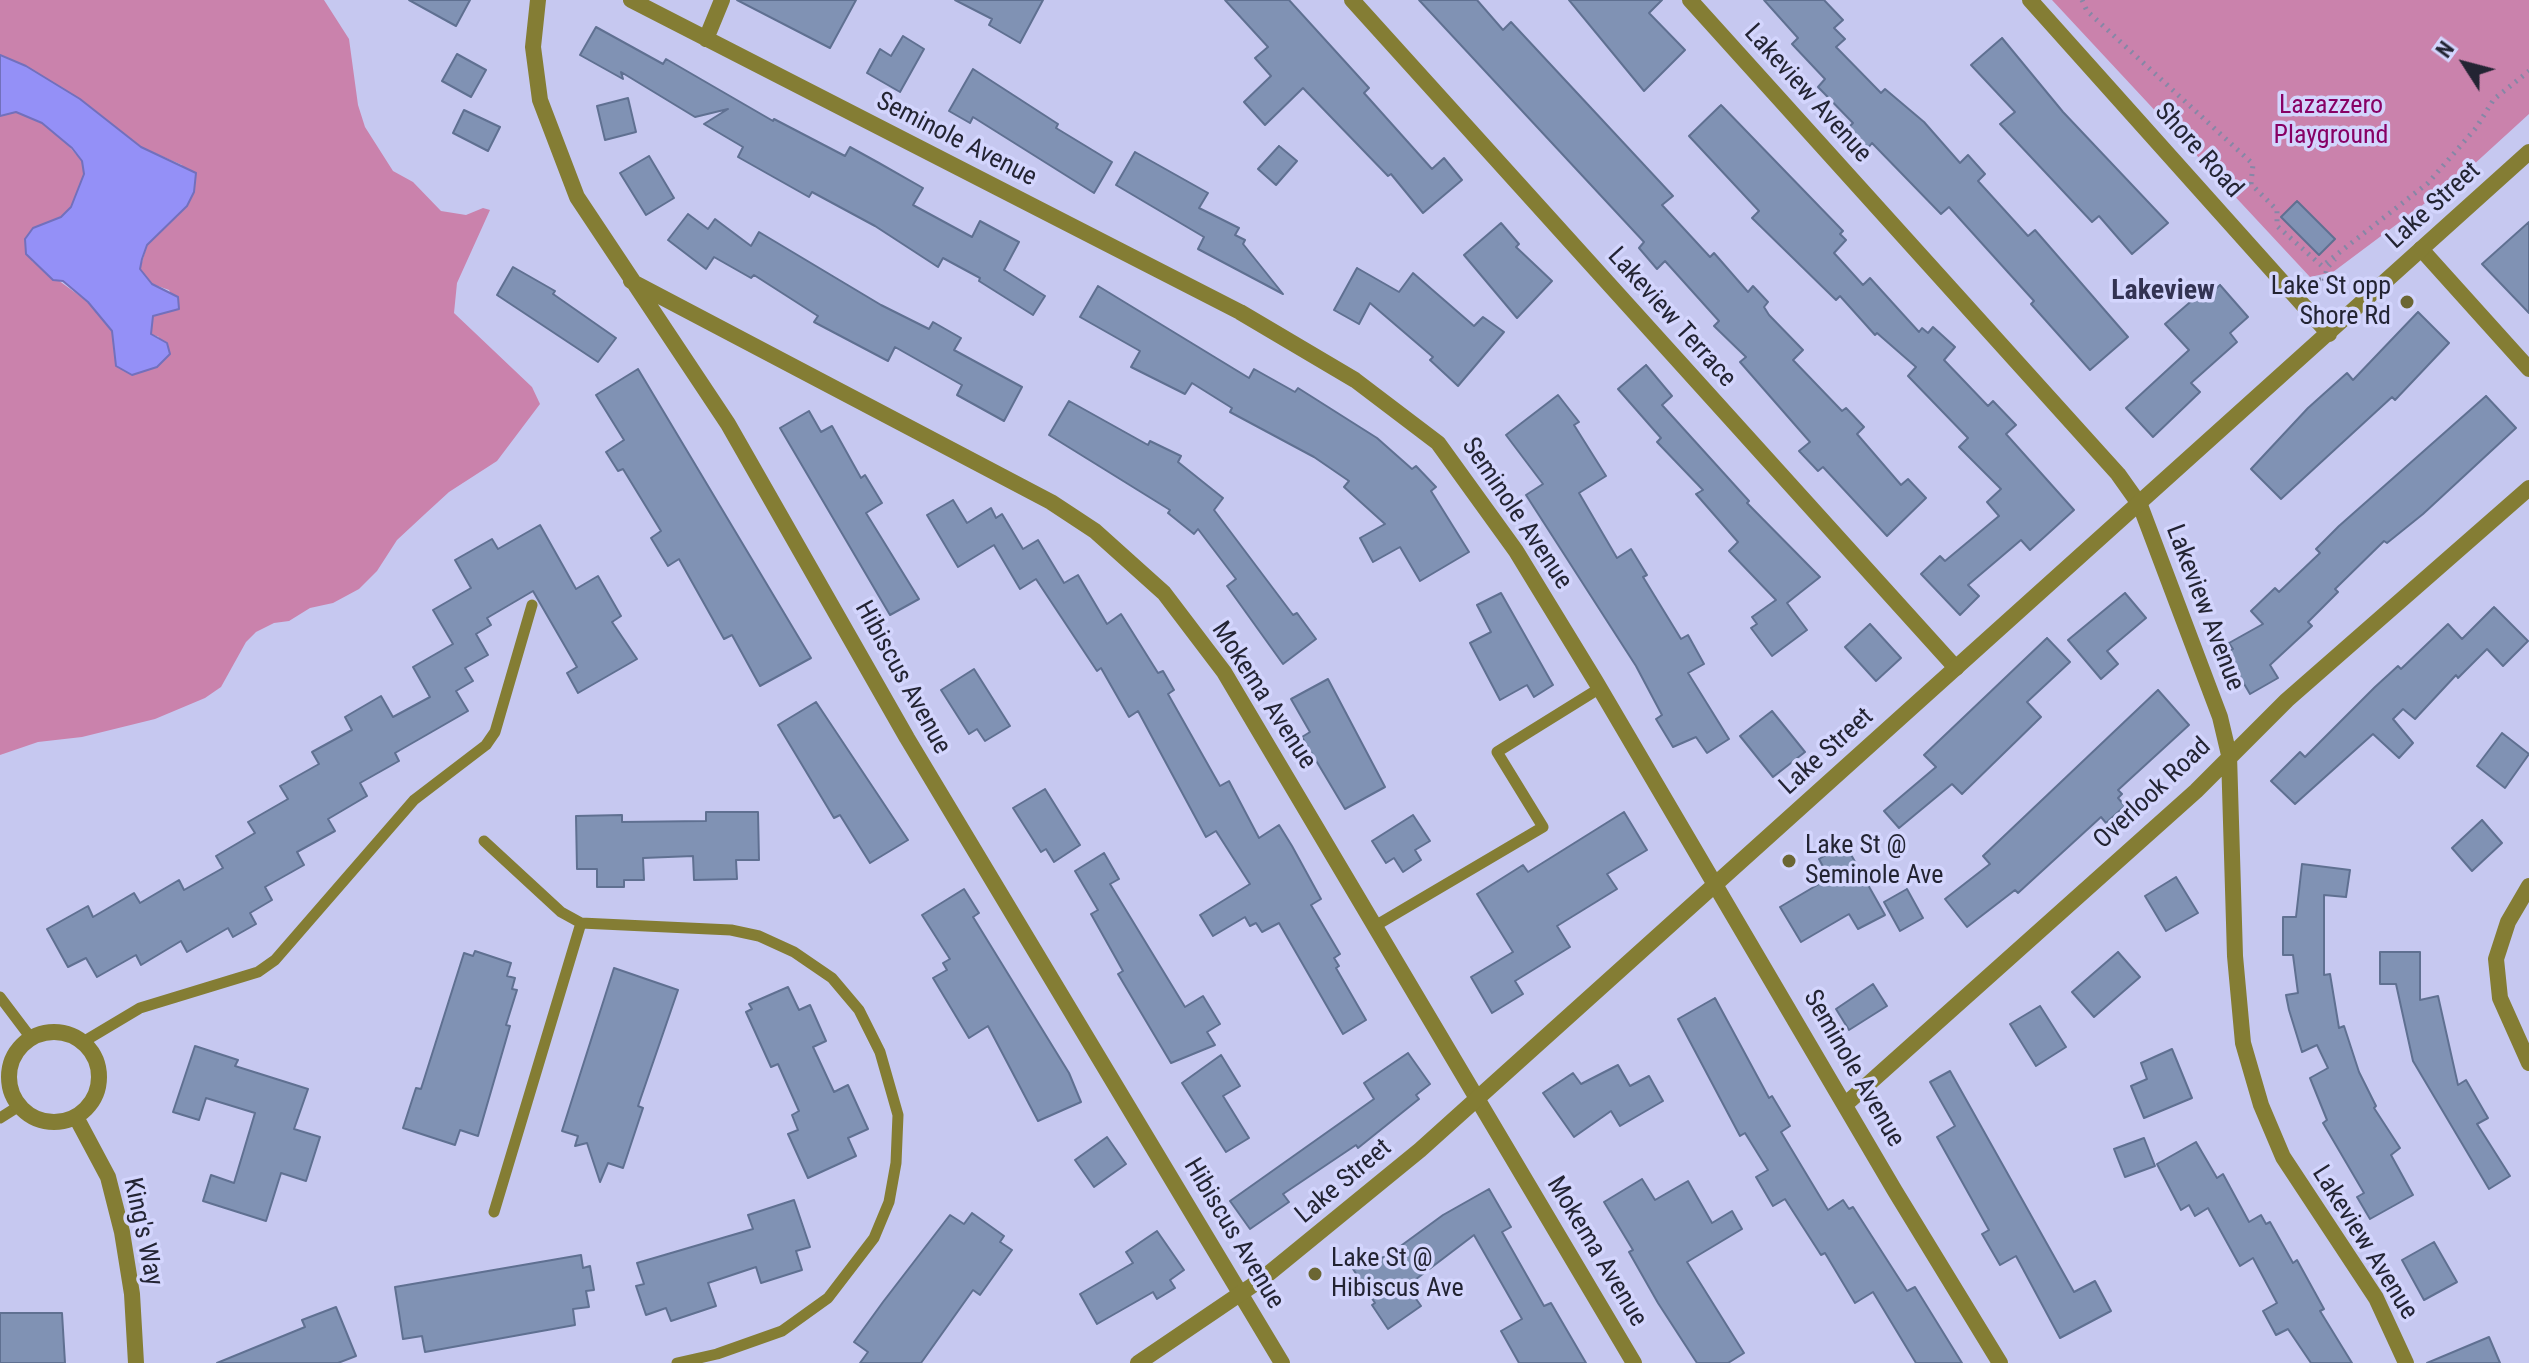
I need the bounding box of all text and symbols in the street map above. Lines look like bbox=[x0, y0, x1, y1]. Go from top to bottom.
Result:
street label: Lakeview Avenue bbox=[1737, 18, 1877, 170]
north arrow bbox=[2425, 24, 2505, 104]
text: N bbox=[2431, 37, 2459, 62]
street label: Seminole Avenue bbox=[871, 86, 1041, 194]
park label: Lazazzero Playground bbox=[2274, 90, 2388, 152]
street label: Shore Road bbox=[2147, 97, 2249, 205]
street label: Lake Street bbox=[2381, 156, 2487, 256]
street label: Lakeview Terrace bbox=[1600, 242, 1742, 394]
place label: Lake St opp Shore Rd bbox=[2271, 271, 2391, 332]
district label: Lakeview bbox=[2111, 275, 2215, 309]
marker: Lake St opp Shore Rd bbox=[2398, 293, 2416, 311]
street label: Seminole Avenue bbox=[1454, 432, 1578, 596]
street label: Lakeview Avenue bbox=[2158, 521, 2250, 695]
street label: Hibiscus Avenue bbox=[847, 596, 957, 760]
street label: Mokema Avenue bbox=[1204, 617, 1322, 775]
street label: Lake Street bbox=[1774, 702, 1880, 802]
street label: Overlook Road bbox=[2088, 732, 2218, 856]
place label: Lake St @ Seminole Ave bbox=[1805, 830, 1943, 892]
marker: Lake St @ Seminole Ave bbox=[1780, 852, 1798, 870]
street label: Seminole Avenue bbox=[1796, 985, 1910, 1153]
street label: Lake Street bbox=[1290, 1133, 1398, 1231]
street label: Hibiscus Avenue bbox=[1176, 1153, 1290, 1315]
street label: Lakeview Avenue bbox=[2304, 1160, 2424, 1326]
street label: Mokema Avenue bbox=[1539, 1171, 1653, 1333]
street label: King's Way bbox=[115, 1175, 169, 1289]
place label: Lake St @ Hibiscus Ave bbox=[1331, 1243, 1464, 1304]
marker: Lake St @ Hibiscus Ave bbox=[1306, 1265, 1324, 1283]

